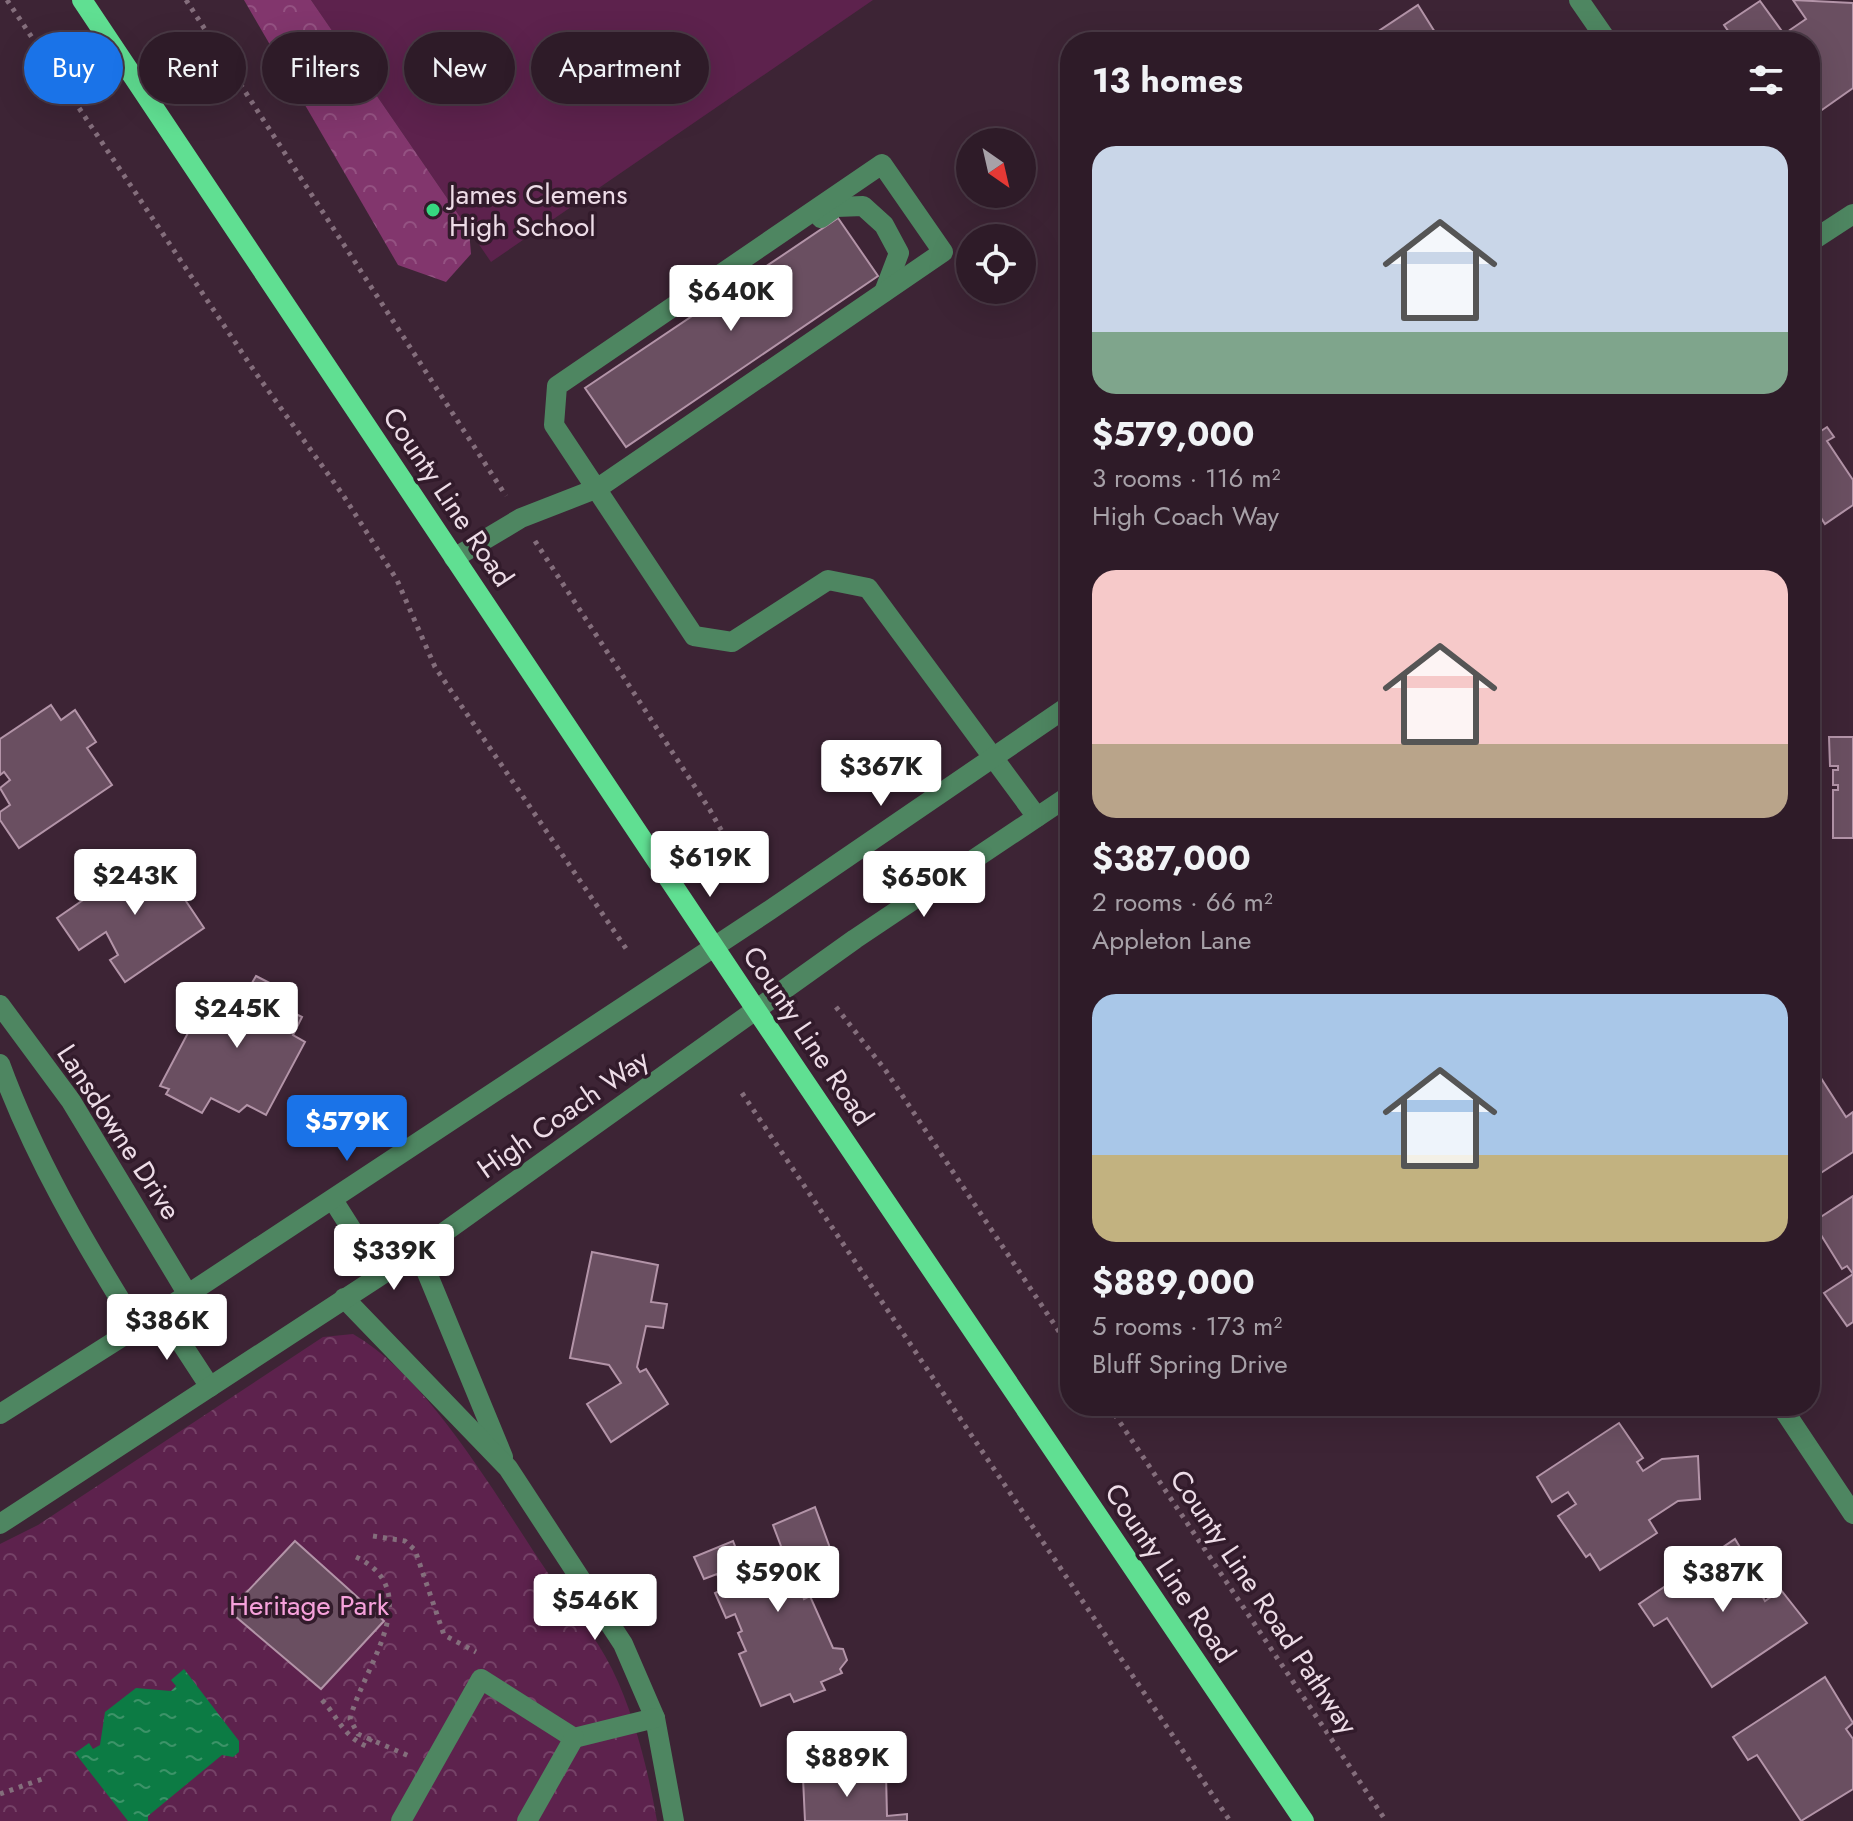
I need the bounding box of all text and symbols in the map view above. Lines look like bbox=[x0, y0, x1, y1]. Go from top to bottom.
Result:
chip: Buy bbox=[24, 32, 123, 104]
chip: Rent bbox=[139, 32, 246, 104]
chip: Filters bbox=[262, 32, 388, 104]
chip: New bbox=[404, 32, 515, 104]
chip: Apartment bbox=[531, 32, 709, 104]
text: 13 homes bbox=[1092, 56, 1243, 105]
icon: filters bbox=[1744, 58, 1788, 102]
north arrow bbox=[956, 128, 1036, 208]
map controls bbox=[956, 128, 1036, 304]
place label: James Clemens High School bbox=[445, 174, 627, 247]
icon: home bbox=[1368, 198, 1512, 342]
marker: James Clemens High School bbox=[424, 201, 442, 219]
button: locate bbox=[956, 224, 1036, 304]
pin: $640K bbox=[675, 265, 787, 333]
text: $640K bbox=[687, 272, 775, 310]
street label: County Line Road bbox=[373, 399, 523, 595]
text: $579,000 bbox=[1092, 410, 1255, 459]
text: 3 rooms · 116 m² bbox=[1092, 459, 1281, 497]
text: High Coach Way bbox=[1092, 497, 1279, 535]
icon: home bbox=[1368, 622, 1512, 766]
pin: $367K bbox=[825, 740, 937, 808]
text: $367K bbox=[839, 747, 923, 785]
pin: $619K bbox=[654, 831, 766, 899]
text: $387,000 bbox=[1092, 834, 1251, 883]
text: $619K bbox=[669, 838, 751, 876]
pin: $243K bbox=[79, 849, 191, 917]
pin: $650K bbox=[868, 851, 980, 919]
text: $243K bbox=[92, 856, 178, 894]
text: $650K bbox=[881, 858, 967, 896]
text: 2 rooms · 66 m² bbox=[1092, 883, 1273, 921]
text: Appleton Lane bbox=[1092, 921, 1251, 959]
street label: County Line Road bbox=[733, 938, 883, 1134]
pin: $245K bbox=[181, 982, 293, 1050]
text: $245K bbox=[194, 989, 280, 1027]
street label: Lansdowne Drive bbox=[47, 1036, 191, 1228]
street label: High Coach Way bbox=[469, 1039, 658, 1189]
icon: home bbox=[1368, 1046, 1512, 1190]
pin: $579K bbox=[291, 1095, 403, 1163]
text: $579K bbox=[305, 1102, 389, 1140]
pin: $339K bbox=[338, 1224, 450, 1292]
text: $339K bbox=[352, 1231, 436, 1269]
text: $889,000 bbox=[1092, 1258, 1255, 1307]
pin: $386K bbox=[111, 1294, 223, 1362]
text: $386K bbox=[125, 1301, 209, 1339]
text: 5 rooms · 173 m² bbox=[1092, 1307, 1282, 1345]
text: Bluff Spring Drive bbox=[1092, 1345, 1288, 1383]
street label: County Line Road Pathway bbox=[1160, 1461, 1368, 1743]
street label: County Line Road bbox=[1095, 1475, 1245, 1671]
pin: $590K bbox=[722, 1546, 834, 1614]
pin: $387K bbox=[1667, 1546, 1779, 1614]
text: $590K bbox=[735, 1553, 821, 1591]
text: $387K bbox=[1682, 1553, 1764, 1591]
pin: $546K bbox=[539, 1574, 651, 1642]
text: $546K bbox=[552, 1581, 638, 1619]
park label: Heritage Park bbox=[229, 1585, 390, 1626]
pin: $889K bbox=[791, 1731, 903, 1799]
text: $889K bbox=[805, 1738, 889, 1776]

